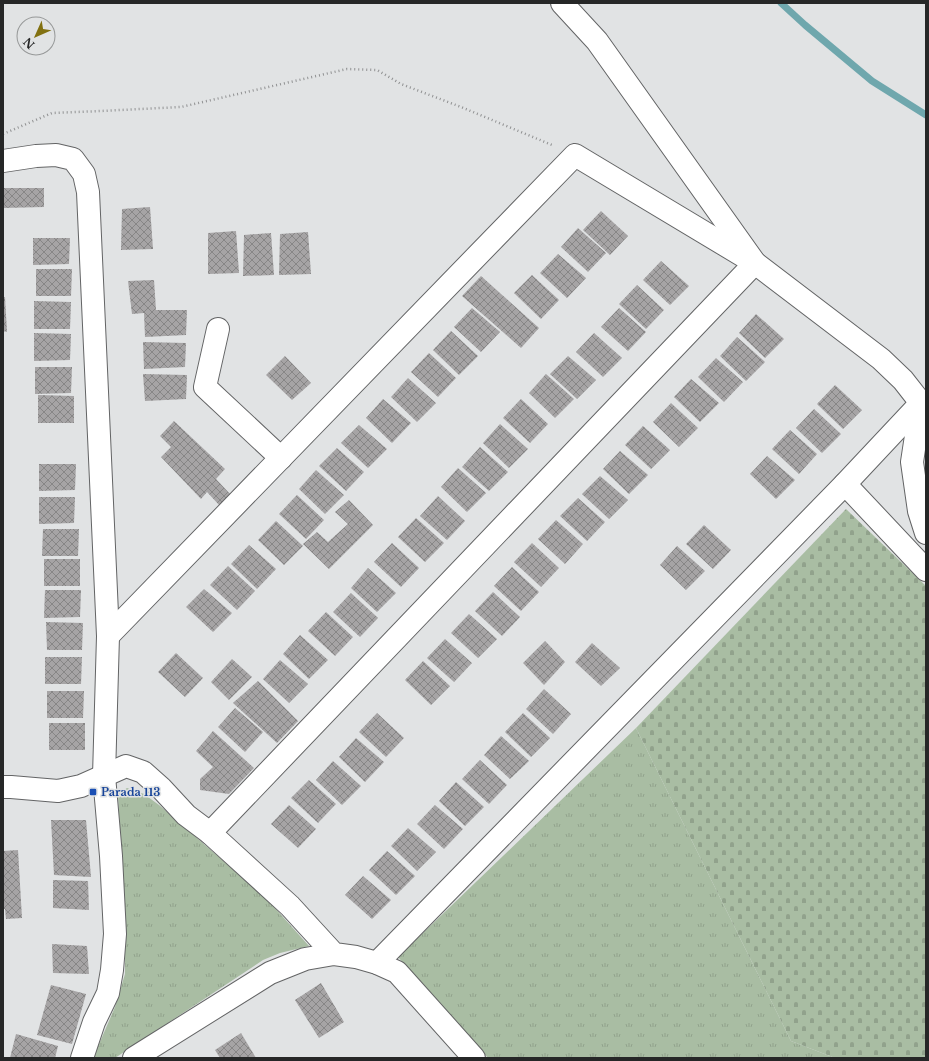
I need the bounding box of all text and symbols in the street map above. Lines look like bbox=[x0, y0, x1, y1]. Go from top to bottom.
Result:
north arrow bbox=[16, 16, 56, 56]
text: N bbox=[20, 34, 38, 52]
place label: Parada 113 bbox=[101, 785, 160, 799]
marker: Parada 113 bbox=[88, 787, 98, 797]

